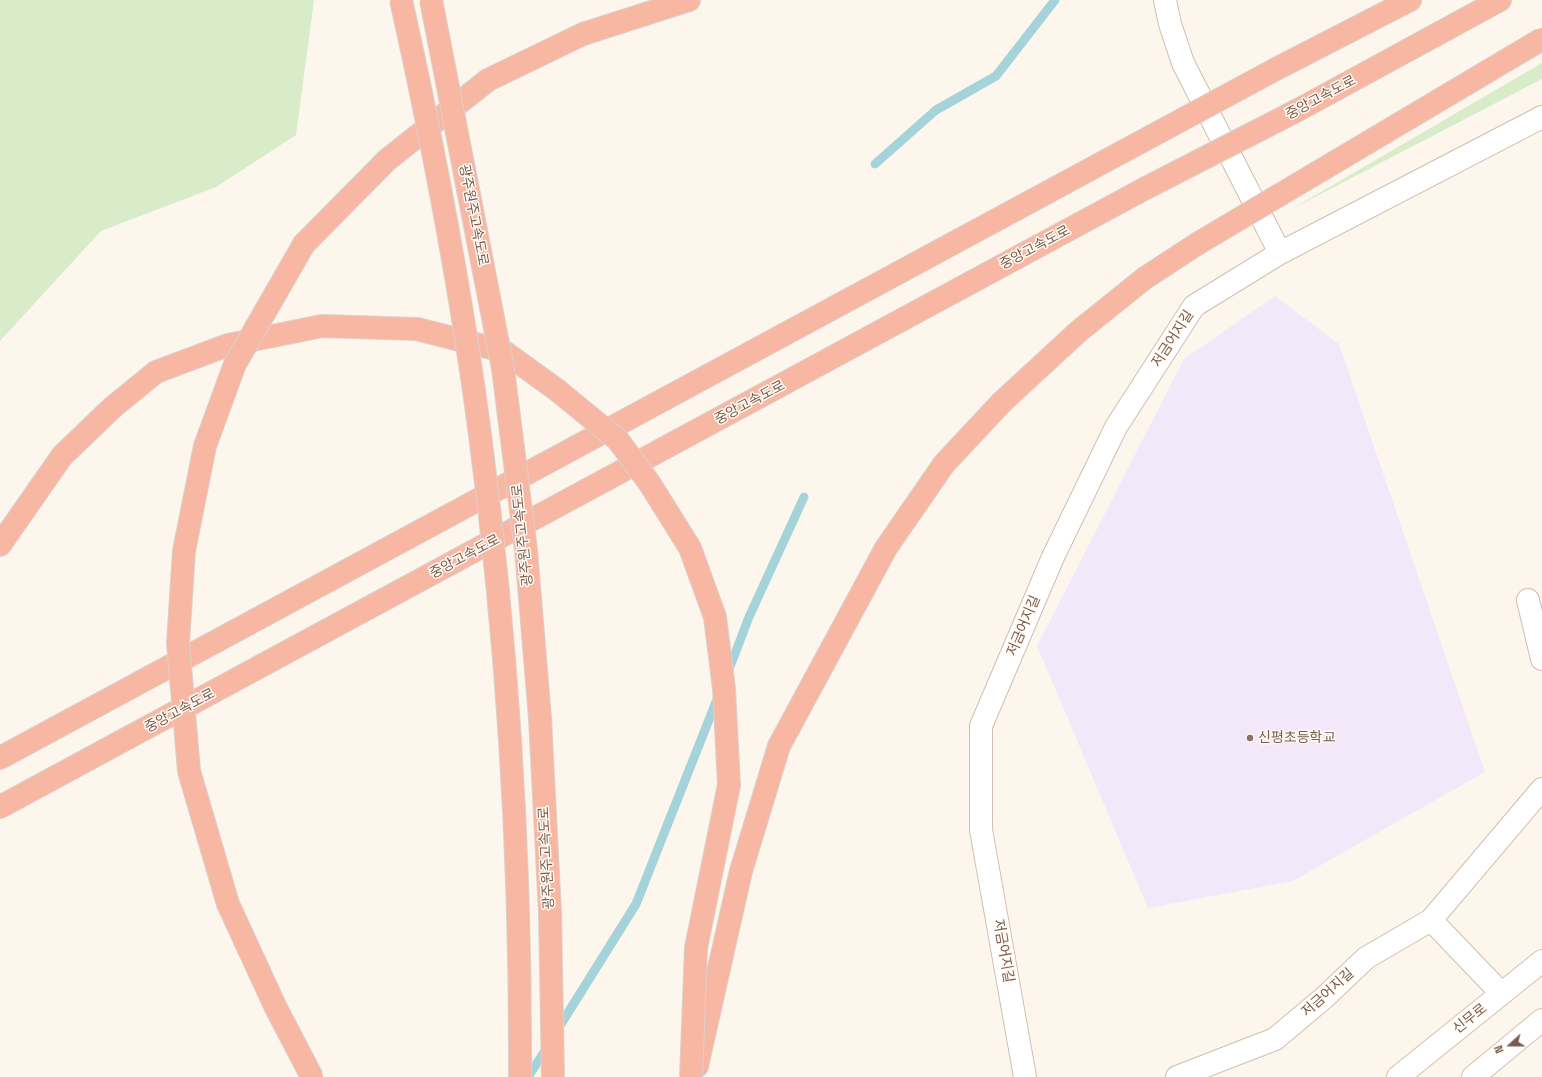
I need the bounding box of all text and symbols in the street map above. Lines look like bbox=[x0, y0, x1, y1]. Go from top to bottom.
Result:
street label: 중앙고속도로 bbox=[1283, 72, 1359, 124]
street label: 광주원주고속도로 bbox=[455, 163, 491, 267]
street label: 중앙고속도로 bbox=[997, 222, 1073, 274]
street label: 저금어지길 bbox=[1148, 307, 1198, 371]
street label: 중앙고속도로 bbox=[712, 377, 788, 429]
street label: 광주원주고속도로 bbox=[509, 483, 537, 587]
street label: 중앙고속도로 bbox=[427, 531, 503, 583]
street label: 저금어지길 bbox=[1004, 593, 1044, 659]
street label: 중앙고속도로 bbox=[142, 685, 218, 737]
place label: 신평초등학교 bbox=[1258, 730, 1335, 746]
marker: 신평초등학교 bbox=[1245, 733, 1255, 743]
street label: 광주원주고속도로 bbox=[536, 806, 558, 910]
street label: 저금어지길 bbox=[989, 918, 1017, 984]
street label: 저금어지길 bbox=[1298, 965, 1358, 1021]
street label: 신무로 bbox=[1450, 1000, 1490, 1038]
north arrow bbox=[1490, 1025, 1530, 1065]
text: N bbox=[1491, 1043, 1507, 1055]

